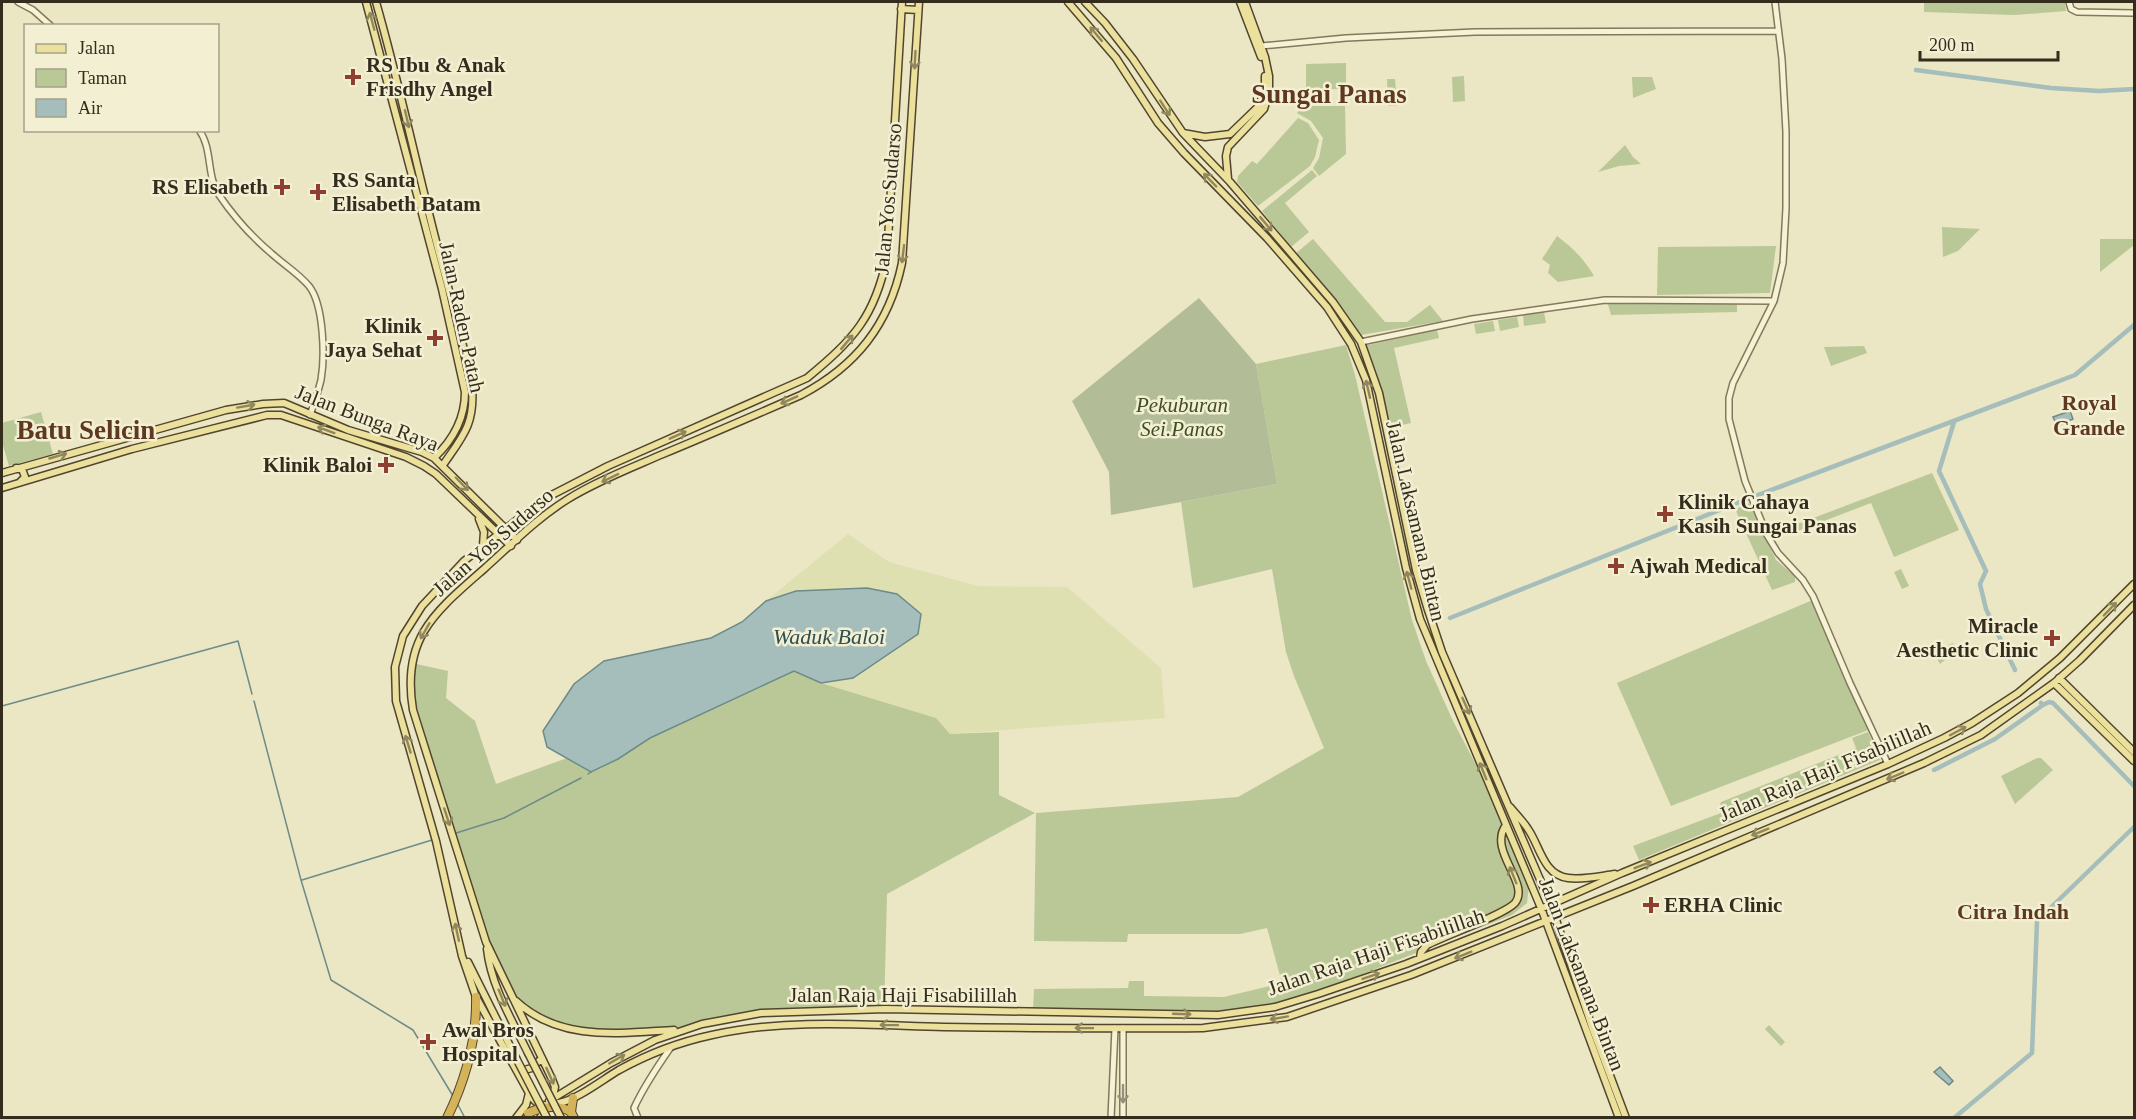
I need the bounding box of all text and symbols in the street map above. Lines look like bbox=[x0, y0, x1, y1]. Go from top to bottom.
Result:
one-way arrow bbox=[366, 12, 377, 31]
legend bbox=[24, 24, 219, 132]
scale bar bbox=[1920, 24, 2058, 62]
one-way arrow bbox=[1090, 26, 1103, 42]
text: 200 m bbox=[1929, 35, 1975, 55]
text: Jalan bbox=[78, 38, 115, 58]
one-way arrow bbox=[910, 49, 921, 69]
place label: RS Ibu & Anak Frisdhy Angel bbox=[366, 53, 506, 101]
text: Taman bbox=[78, 68, 127, 88]
marker: RS Ibu & Anak Frisdhy Angel bbox=[344, 68, 362, 86]
district label: Sungai Panas bbox=[1251, 79, 1407, 109]
text: Air bbox=[78, 98, 102, 118]
one-way arrow bbox=[1159, 99, 1171, 116]
one-way arrow bbox=[402, 109, 413, 128]
street label: Jalan Yos Sudarso bbox=[869, 122, 907, 276]
place label: RS Santa Elisabeth Batam bbox=[332, 168, 481, 216]
one-way arrow bbox=[1203, 172, 1217, 187]
place label: RS Elisabeth bbox=[152, 175, 268, 199]
marker: RS Elisabeth bbox=[273, 178, 291, 196]
marker: RS Santa Elisabeth Batam bbox=[309, 183, 327, 201]
one-way arrow bbox=[1259, 216, 1273, 231]
street label: Jalan Raden Patah bbox=[434, 239, 490, 395]
one-way arrow bbox=[897, 244, 908, 264]
place label: Klinik Jaya Sehat bbox=[325, 314, 422, 362]
marker: Klinik Jaya Sehat bbox=[426, 329, 444, 347]
one-way arrow bbox=[840, 335, 854, 350]
street label: Jalan Bunga Raya bbox=[292, 380, 443, 457]
one-way arrow bbox=[1361, 380, 1373, 399]
district label: Royal Grande bbox=[2053, 390, 2125, 440]
park label: Pekuburan Sei.Panas bbox=[1135, 393, 1228, 441]
one-way arrow bbox=[780, 395, 798, 406]
one-way arrow bbox=[236, 400, 255, 411]
district label: Batu Selicin bbox=[17, 415, 155, 445]
street label: Jalan Laksamana Bintan bbox=[1381, 418, 1451, 624]
one-way arrow bbox=[317, 424, 336, 435]
one-way arrow bbox=[669, 429, 687, 440]
one-way arrow bbox=[48, 450, 67, 462]
place label: Klinik Baloi bbox=[263, 453, 372, 477]
marker: Klinik Baloi bbox=[377, 456, 395, 474]
one-way arrow bbox=[601, 472, 619, 484]
one-way arrow bbox=[455, 477, 469, 492]
street label: Jalan Yos Sudarso bbox=[428, 483, 558, 601]
place label: Klinik Cahaya Kasih Sungai Panas bbox=[1678, 490, 1857, 538]
marker: Klinik Cahaya Kasih Sungai Panas bbox=[1656, 505, 1674, 523]
place label: Ajwah Medical bbox=[1630, 554, 1767, 578]
marker: Ajwah Medical bbox=[1607, 557, 1625, 575]
one-way arrow bbox=[1403, 571, 1415, 590]
one-way arrow bbox=[2102, 602, 2117, 617]
place label: Miracle Aesthetic Clinic bbox=[1896, 614, 2038, 662]
one-way arrow bbox=[419, 622, 431, 639]
water label: Waduk Baloi bbox=[773, 624, 885, 649]
marker: Miracle Aesthetic Clinic bbox=[2043, 629, 2061, 647]
one-way arrow bbox=[1461, 696, 1472, 714]
street label: Jalan Raja Haji Fisabilillah bbox=[1715, 715, 1935, 827]
one-way arrow bbox=[1949, 725, 1967, 736]
one-way arrow bbox=[402, 735, 413, 754]
one-way arrow bbox=[1477, 763, 1488, 781]
one-way arrow bbox=[1887, 771, 1905, 782]
one-way arrow bbox=[442, 807, 453, 826]
one-way arrow bbox=[1752, 827, 1770, 838]
one-way arrow bbox=[1633, 858, 1652, 869]
one-way arrow bbox=[1507, 866, 1518, 885]
street label: Jalan Laksamana Bintan bbox=[1534, 874, 1630, 1075]
place label: ERHA Clinic bbox=[1664, 893, 1782, 917]
marker: ERHA Clinic bbox=[1642, 896, 1660, 914]
district label: Citra Indah bbox=[1957, 899, 2069, 924]
street label: Jalan Raja Haji Fisabilillah bbox=[1264, 903, 1488, 1000]
one-way arrow bbox=[451, 923, 462, 943]
one-way arrow bbox=[1454, 950, 1472, 961]
one-way arrow bbox=[1361, 969, 1380, 980]
street label: Jalan Raja Haji Fisabilillah bbox=[789, 983, 1018, 1007]
one-way arrow bbox=[497, 989, 508, 1007]
one-way arrow bbox=[1171, 1008, 1191, 1019]
one-way arrow bbox=[1269, 1013, 1289, 1024]
place label: Awal Bros Hospital bbox=[442, 1018, 534, 1066]
one-way arrow bbox=[880, 1020, 900, 1031]
one-way arrow bbox=[1075, 1022, 1095, 1034]
marker: Awal Bros Hospital bbox=[419, 1033, 437, 1051]
one-way arrow bbox=[608, 1053, 626, 1064]
one-way arrow bbox=[545, 1066, 556, 1084]
one-way arrow bbox=[1117, 1083, 1129, 1103]

